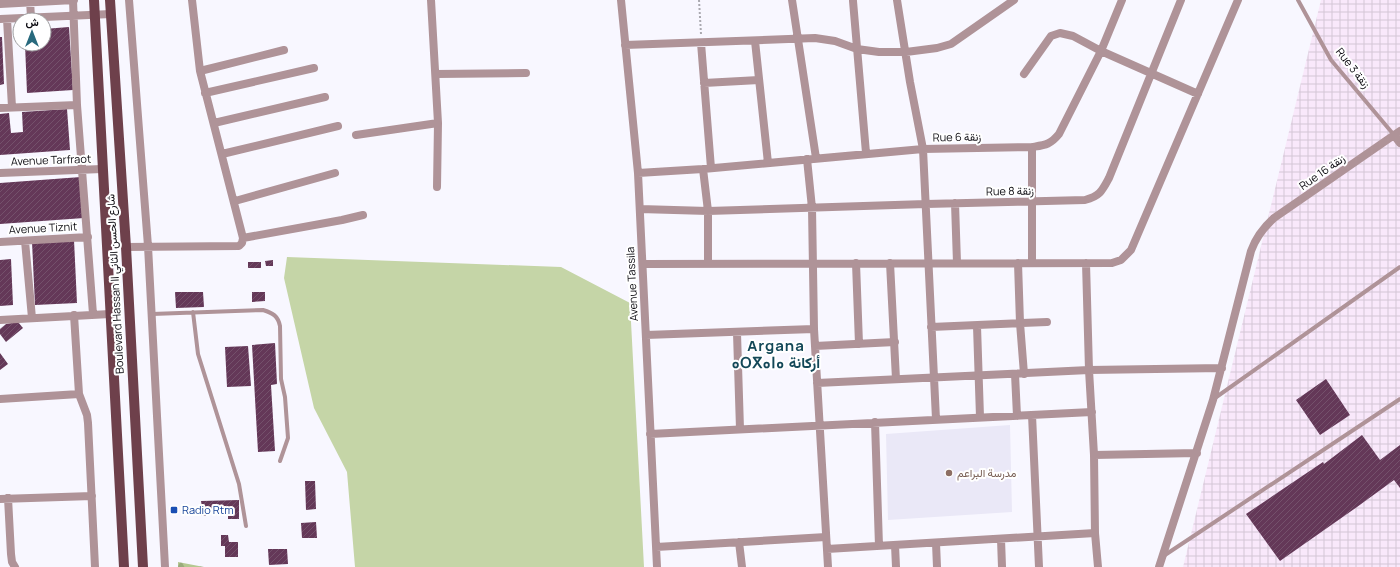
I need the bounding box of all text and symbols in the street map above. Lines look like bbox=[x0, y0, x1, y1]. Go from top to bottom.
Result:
north arrow bbox=[12, 12, 52, 52]
text: ش bbox=[25, 14, 39, 29]
street label: Rue 3 زنقة bbox=[1333, 44, 1374, 91]
street label: Rue 6 زنقة bbox=[933, 129, 982, 144]
street label: Rue 16 زنقة bbox=[1296, 150, 1348, 193]
street label: Avenue Tarfraot bbox=[11, 151, 91, 168]
street label: Rue 8 زنقة bbox=[986, 183, 1034, 198]
street label: Boulevard Hassan II شارع الحسن الثاني bbox=[102, 193, 130, 374]
street label: Avenue Tiznit bbox=[8, 218, 77, 237]
street label: Avenue Tassila bbox=[622, 246, 641, 322]
district label: Argana ⴰⵔⴳⴰⵏⴰ أركانة bbox=[732, 335, 820, 373]
place label: مدرسة البراعم bbox=[957, 465, 1017, 481]
marker: مدرسة البراعم bbox=[944, 468, 954, 478]
place label: Radio Rtm bbox=[182, 502, 234, 517]
marker: Radio Rtm bbox=[169, 505, 179, 515]

